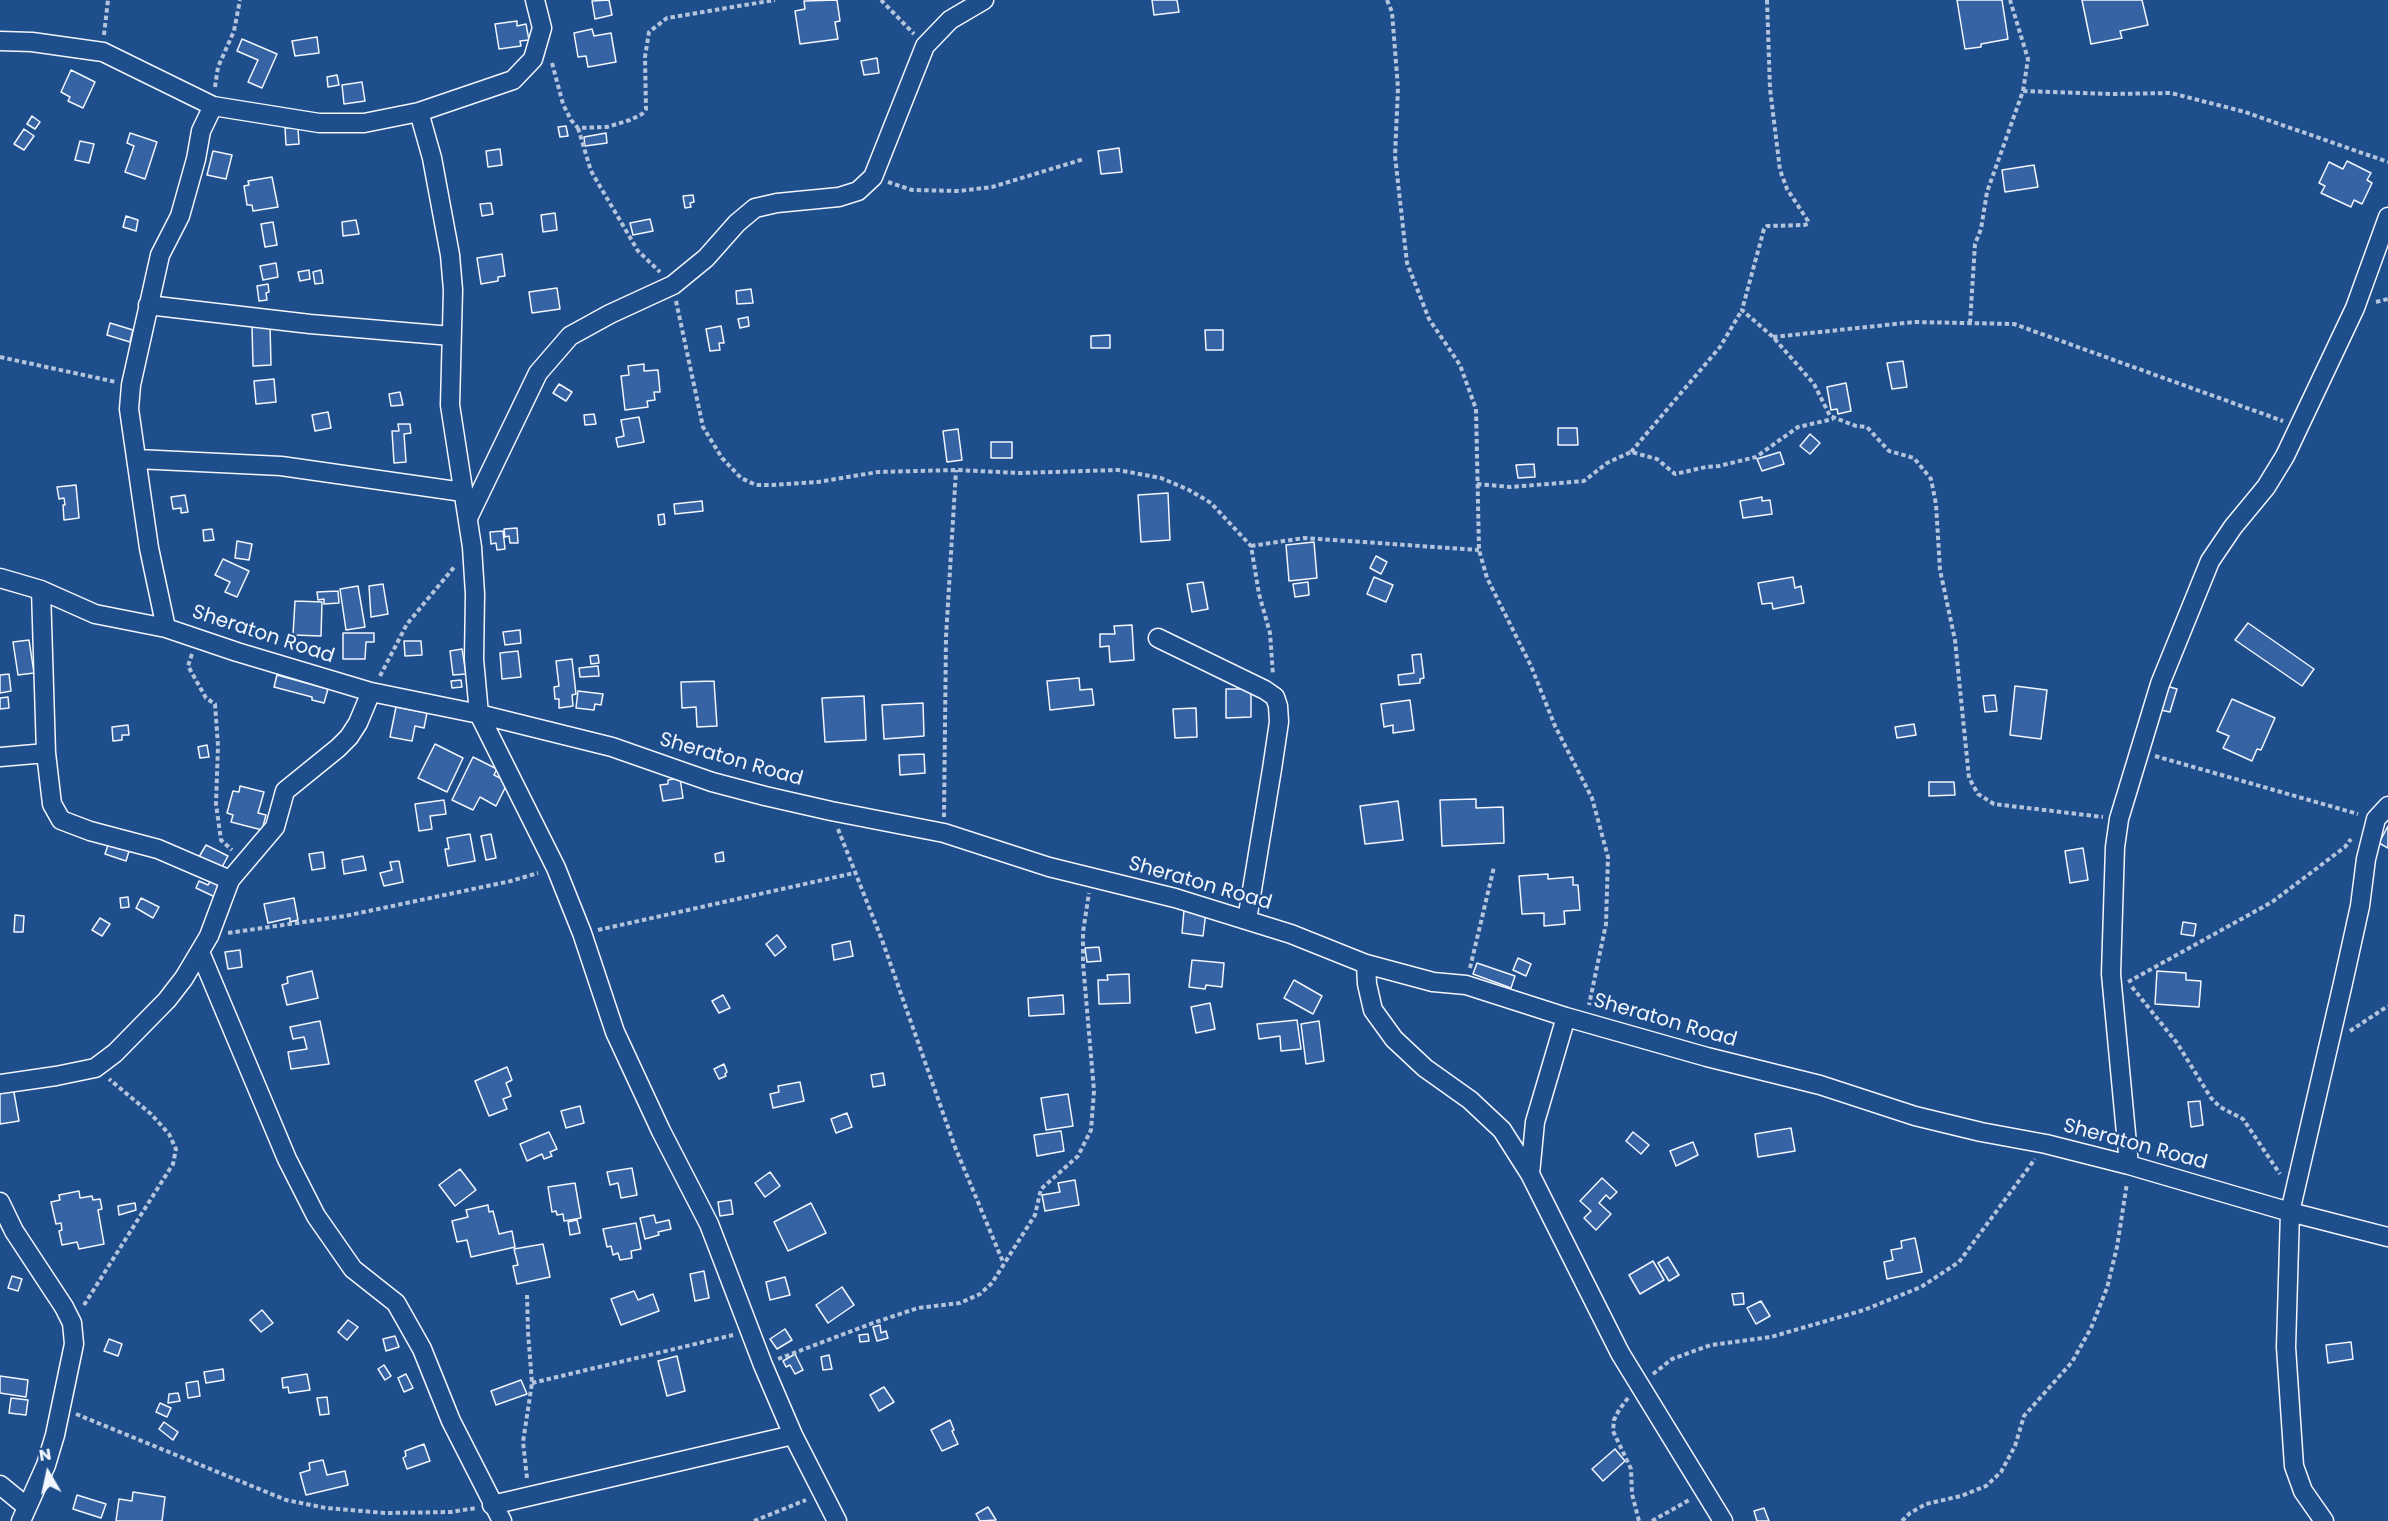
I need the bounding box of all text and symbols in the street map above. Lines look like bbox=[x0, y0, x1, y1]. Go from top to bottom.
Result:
street label: Sheraton Road bbox=[189, 601, 337, 669]
street label: Sheraton Road bbox=[656, 728, 806, 792]
street label: Sheraton Road bbox=[1125, 852, 1275, 916]
street label: Sheraton Road bbox=[1590, 989, 1740, 1053]
street label: Sheraton Road bbox=[2060, 1114, 2210, 1176]
text: N bbox=[37, 1442, 53, 1467]
north arrow bbox=[18, 1443, 78, 1503]

